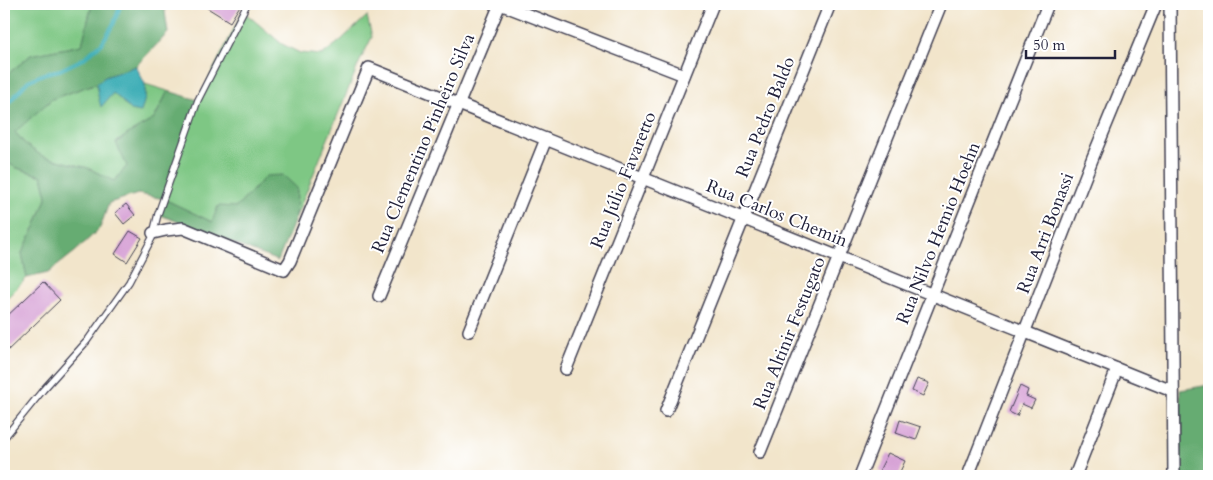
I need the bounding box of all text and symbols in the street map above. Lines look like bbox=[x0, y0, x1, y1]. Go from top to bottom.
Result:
scale bar bbox=[1026, 28, 1114, 60]
street label: Rua Clementino Pinheiro Silva bbox=[366, 29, 481, 257]
text: 50 m bbox=[1033, 35, 1065, 55]
street label: Rua Pedro Baldo bbox=[730, 53, 801, 181]
street label: Rua Júlio Favaretto bbox=[585, 108, 662, 253]
street label: Rua Nilvo Hemio Hoehn bbox=[890, 138, 987, 328]
street label: Rua Arri Bonassi bbox=[1011, 169, 1080, 297]
street label: Rua Carlos Chemin bbox=[702, 174, 852, 254]
street label: Rua Altinir Festugato bbox=[747, 253, 832, 413]

